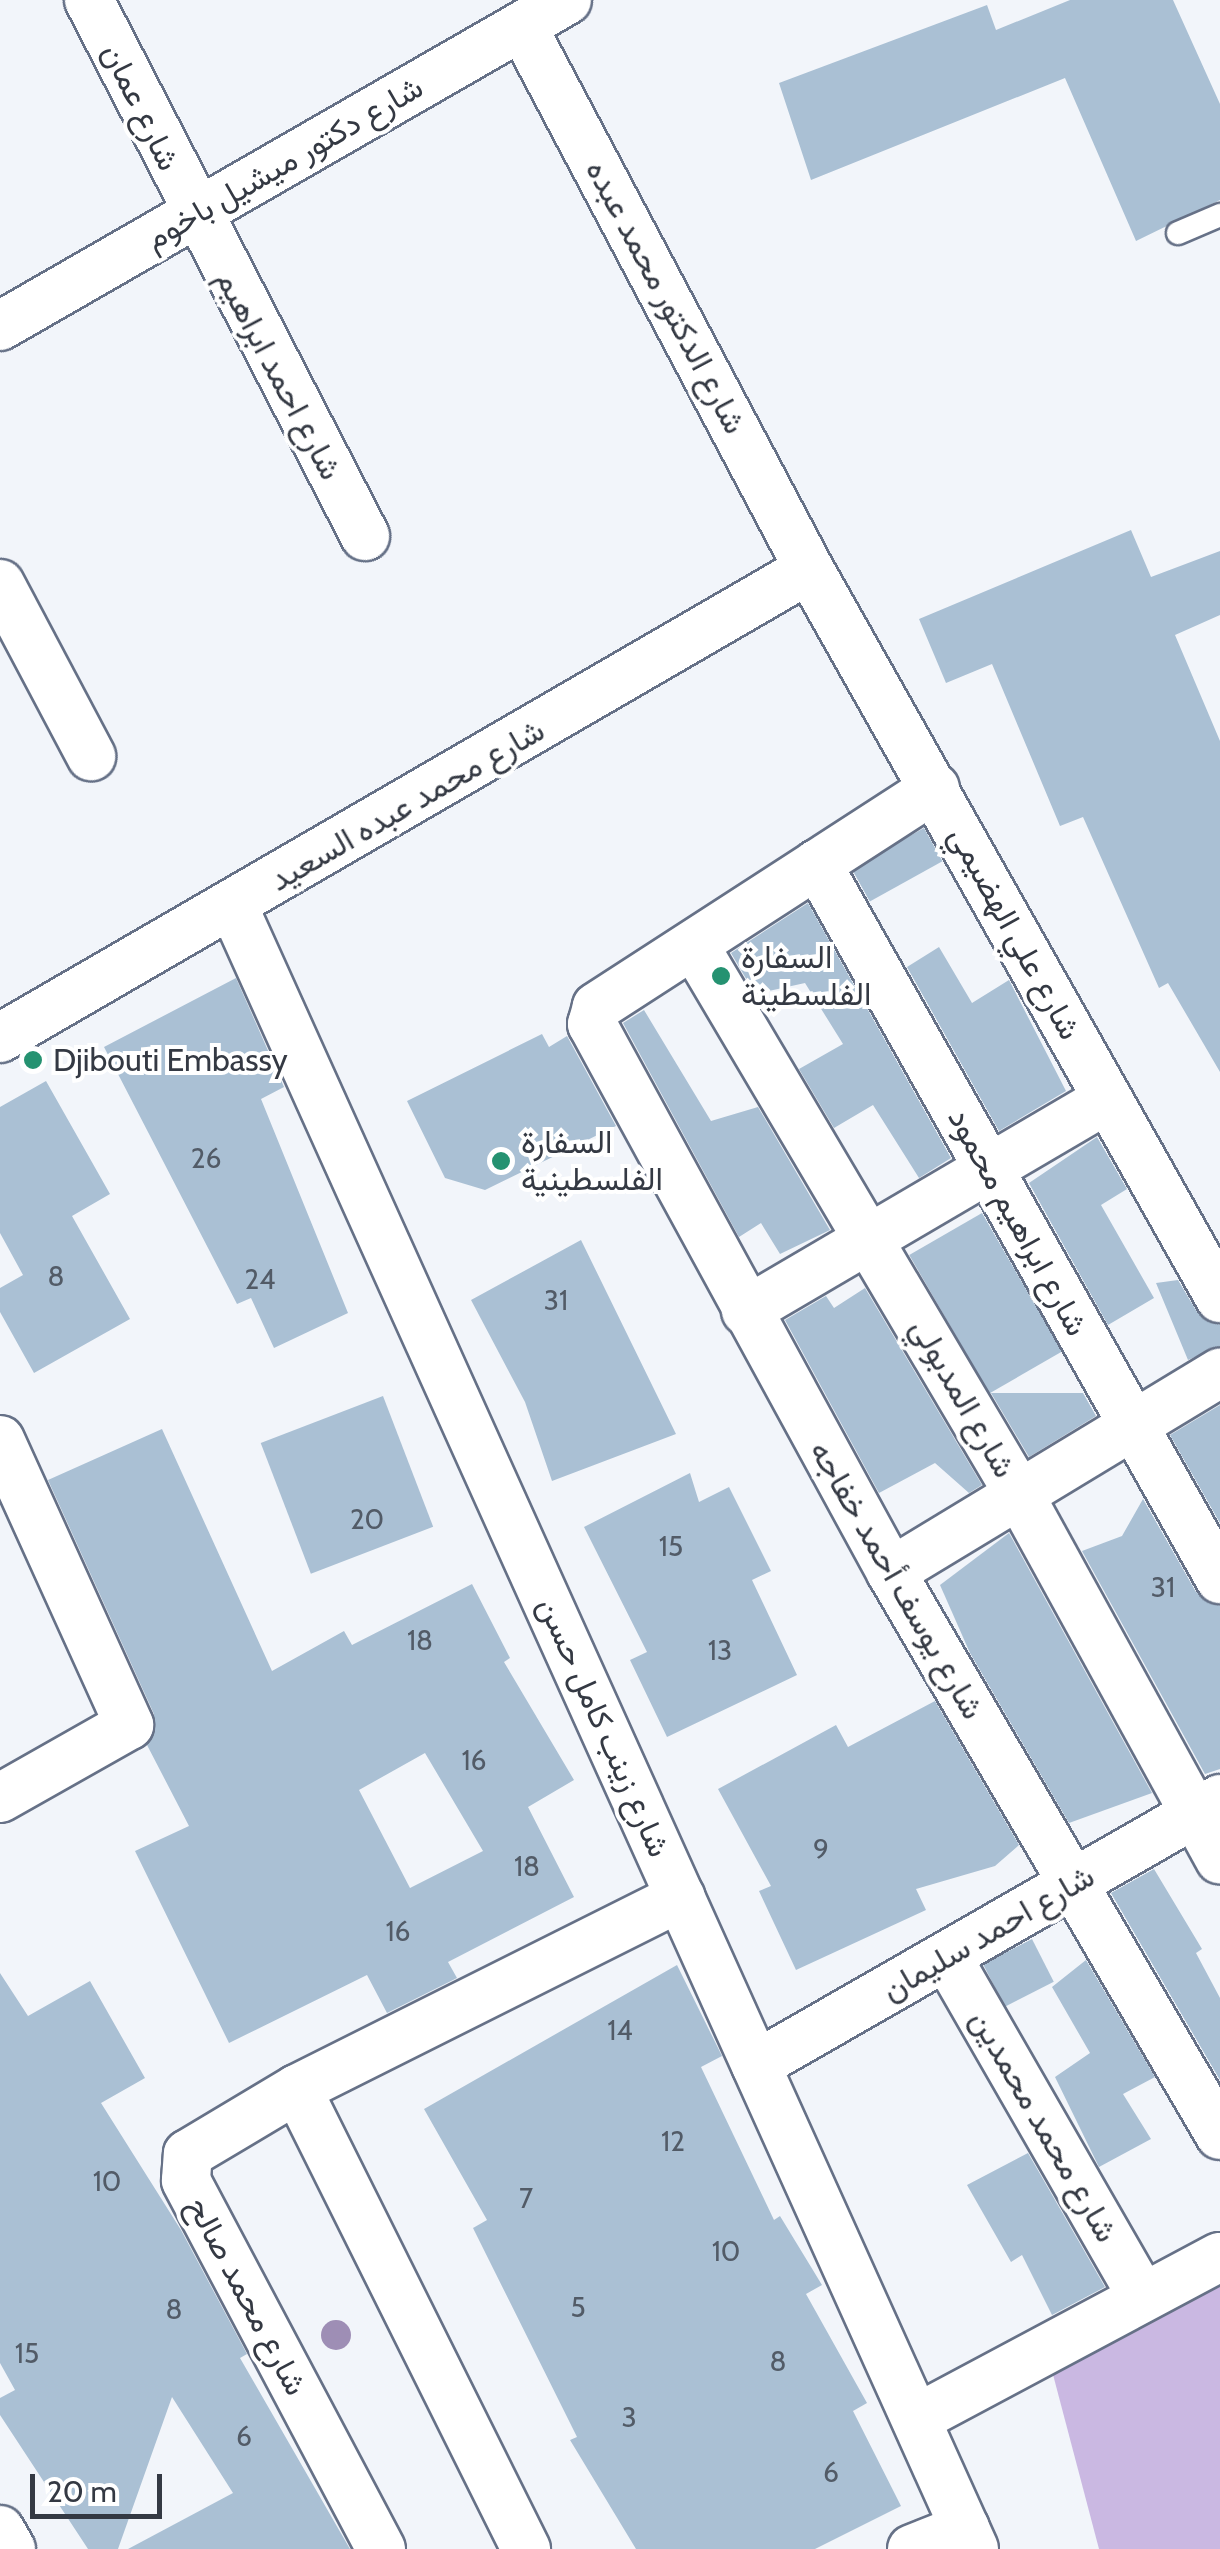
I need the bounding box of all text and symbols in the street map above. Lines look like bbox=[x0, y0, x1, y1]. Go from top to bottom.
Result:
street label: شارع عمان bbox=[94, 37, 188, 177]
street label: شارع دكتور ميشيل باخوم bbox=[138, 68, 430, 258]
street label: شارع الدكتور محمد عبده bbox=[578, 154, 754, 440]
street label: شارع احمد ابراهيم bbox=[208, 264, 350, 486]
street label: شارع محمد عبده السعيد bbox=[263, 711, 551, 899]
street label: شارع علي الهضيمي bbox=[941, 820, 1089, 1046]
place label: السفارة الفلسطينة bbox=[741, 939, 871, 1014]
marker: السفارة الفلسطينة bbox=[710, 965, 732, 987]
place label: Djibouti Embassy bbox=[53, 1041, 288, 1079]
marker: Djibouti Embassy bbox=[22, 1049, 44, 1071]
street label: شارع ابراهيم محمود bbox=[940, 1102, 1096, 1342]
place label: السفارة الفلسطينية bbox=[521, 1124, 663, 1199]
house number: 26 bbox=[191, 1141, 221, 1175]
marker: السفارة الفلسطينية bbox=[490, 1150, 512, 1172]
house number: 8 bbox=[48, 1259, 64, 1293]
house number: 24 bbox=[245, 1262, 275, 1296]
house number: 31 bbox=[544, 1283, 568, 1317]
street label: شارع المدبولي bbox=[902, 1312, 1024, 1484]
street label: شارع يوسف أحمد خفاجه bbox=[802, 1434, 992, 1726]
house number: 20 bbox=[350, 1502, 384, 1536]
house number: 15 bbox=[659, 1529, 683, 1563]
house number: 31 bbox=[1151, 1570, 1175, 1604]
street label: شارع زينب كامل حسن bbox=[530, 1591, 678, 1863]
house number: 18 bbox=[407, 1623, 433, 1657]
house number: 13 bbox=[708, 1633, 732, 1667]
house number: 16 bbox=[461, 1743, 487, 1777]
house number: 9 bbox=[813, 1832, 829, 1866]
house number: 18 bbox=[514, 1849, 540, 1883]
street label: شارع احمد سليمان bbox=[875, 1857, 1101, 2009]
house number: 16 bbox=[385, 1914, 411, 1948]
street label: شارع محمد محمدين bbox=[962, 2003, 1126, 2249]
house number: 14 bbox=[607, 2013, 633, 2047]
house number: 12 bbox=[661, 2124, 685, 2158]
house number: 10 bbox=[93, 2164, 121, 2198]
house number: 7 bbox=[519, 2181, 533, 2215]
street label: شارع محمد صالح bbox=[179, 2190, 315, 2402]
house number: 10 bbox=[712, 2234, 740, 2268]
house number: 5 bbox=[570, 2290, 586, 2324]
house number: 8 bbox=[166, 2292, 182, 2326]
house number: 15 bbox=[15, 2336, 39, 2370]
house number: 8 bbox=[770, 2344, 786, 2378]
house number: 3 bbox=[621, 2400, 637, 2434]
house number: 6 bbox=[236, 2419, 252, 2453]
scale bar bbox=[35, 2454, 168, 2516]
house number: 6 bbox=[823, 2455, 839, 2489]
text: 20 m bbox=[47, 2473, 117, 2510]

